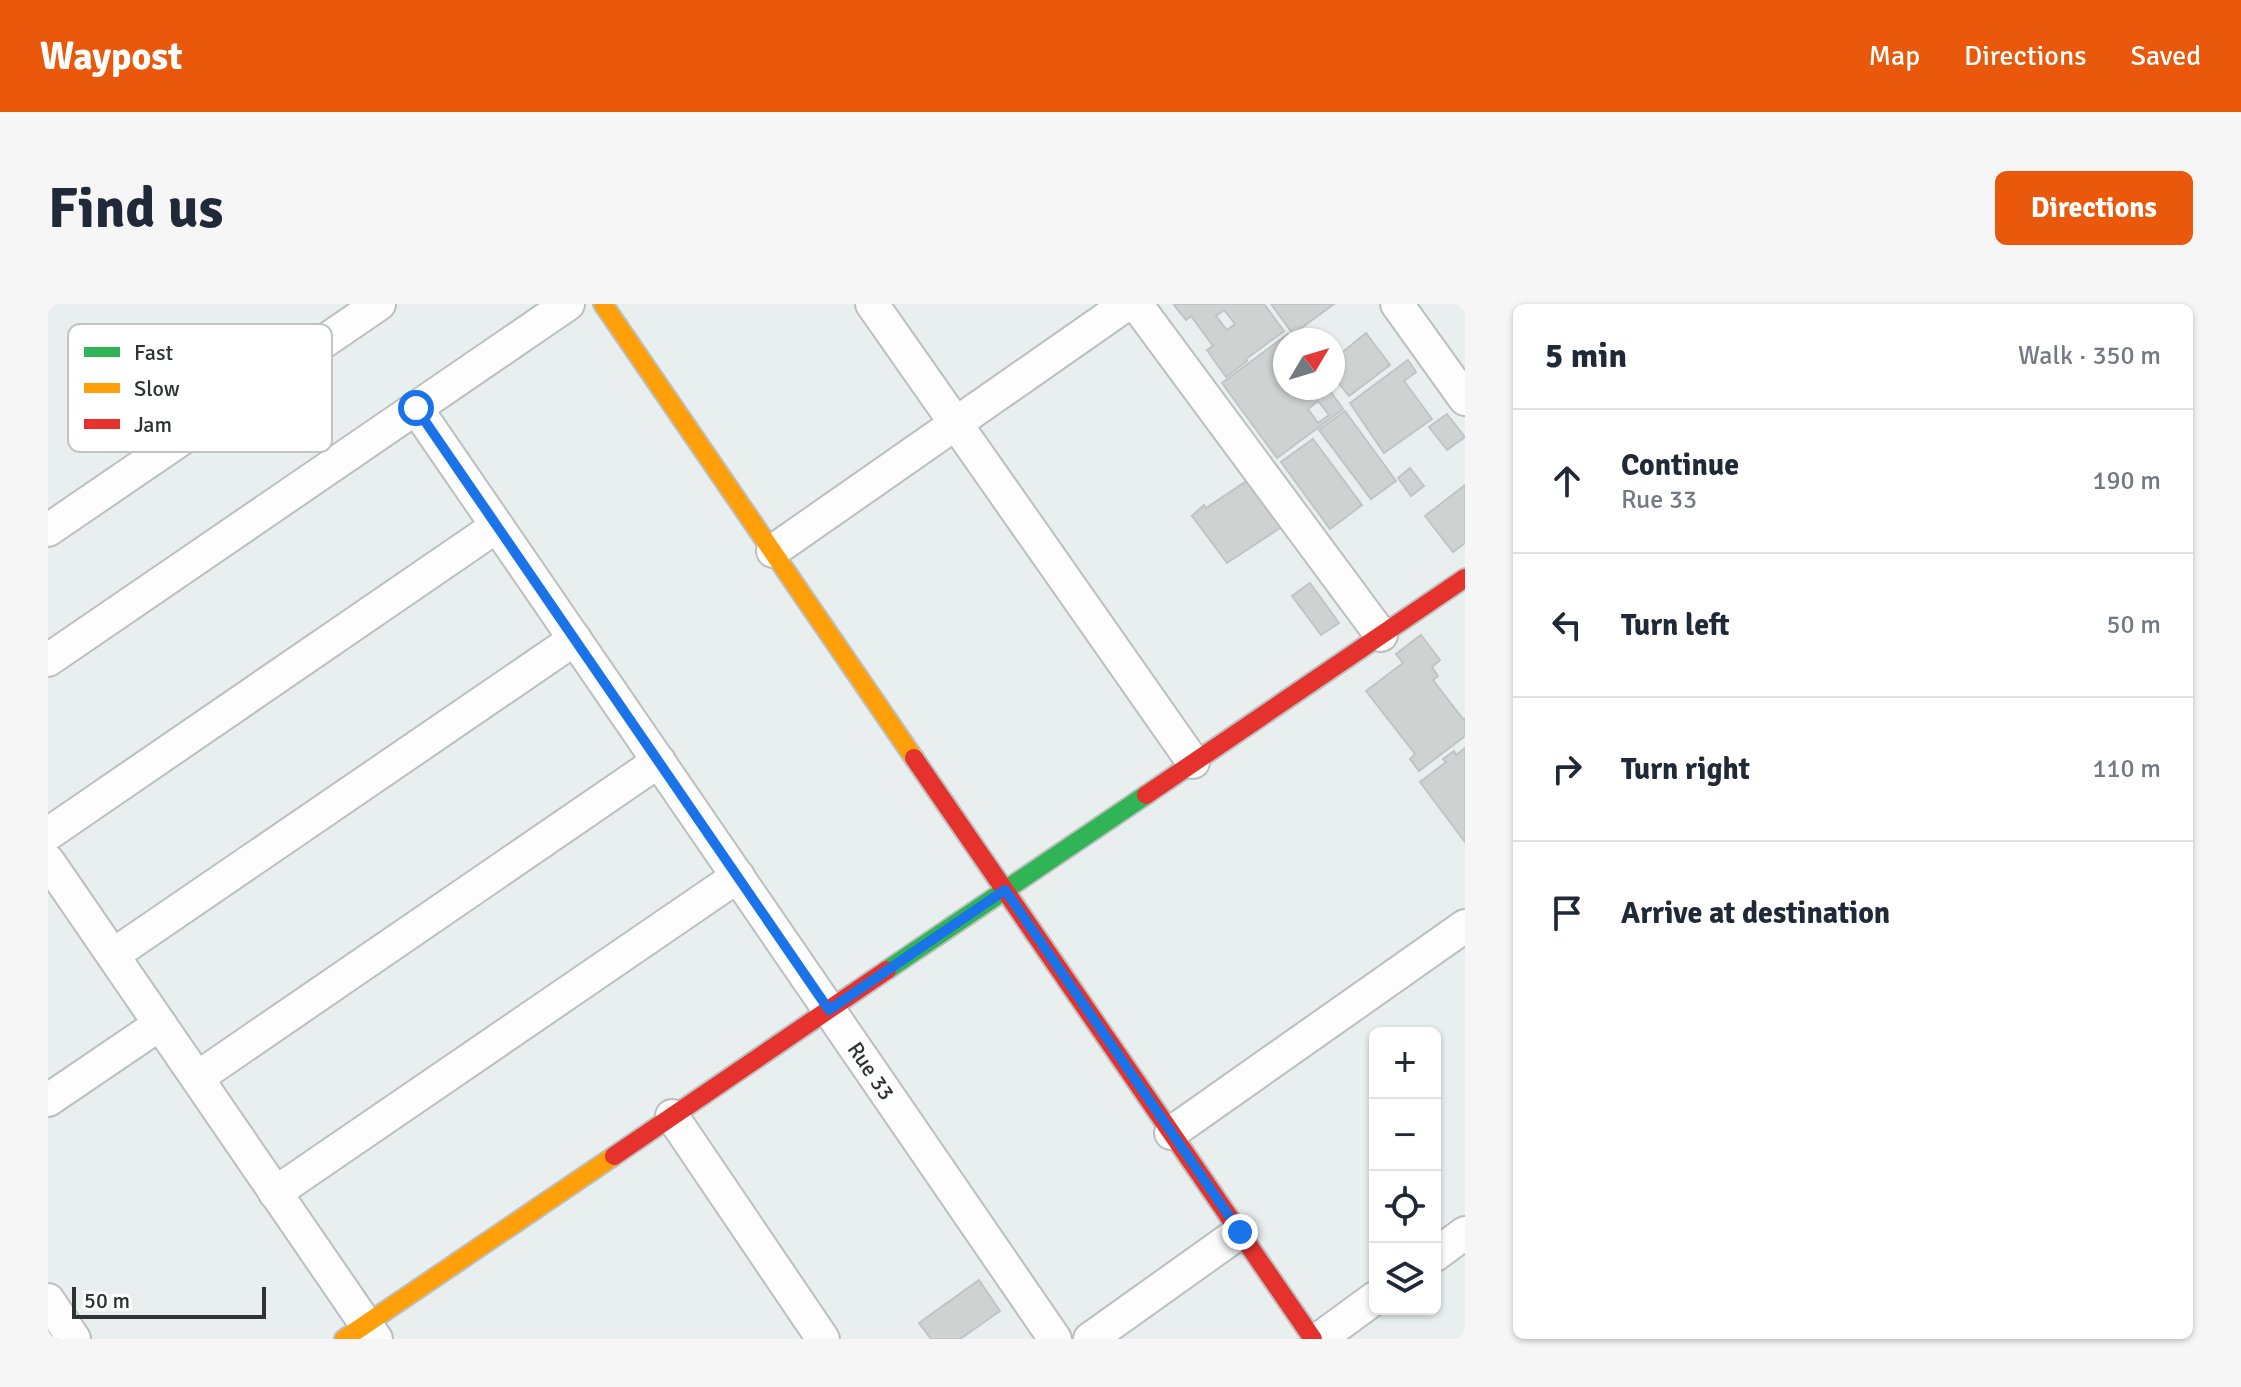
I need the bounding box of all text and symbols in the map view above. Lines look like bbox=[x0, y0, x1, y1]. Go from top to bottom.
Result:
text: Waypost bbox=[40, 33, 182, 80]
text: Map bbox=[1868, 39, 1920, 73]
text: Directions bbox=[1964, 39, 2086, 73]
text: Saved bbox=[2130, 39, 2201, 73]
button: Directions bbox=[1995, 171, 2193, 245]
text: Find us bbox=[48, 174, 223, 243]
legend bbox=[68, 324, 332, 452]
north arrow bbox=[1273, 328, 1345, 400]
text: 5 min bbox=[1545, 335, 1627, 377]
text: Fast bbox=[134, 339, 174, 366]
text: Walk · 350 m bbox=[2018, 340, 2161, 372]
text: Slow bbox=[134, 375, 180, 402]
route start bbox=[398, 390, 434, 426]
text: Jam bbox=[134, 411, 172, 438]
text: Continue bbox=[1621, 447, 1739, 484]
icon: ahead bbox=[1545, 459, 1589, 503]
text: 190 m bbox=[2092, 465, 2161, 497]
text: Rue 33 bbox=[1621, 484, 1697, 516]
icon: left bbox=[1545, 603, 1589, 647]
text: Turn left bbox=[1621, 607, 1730, 644]
text: 50 m bbox=[2106, 609, 2161, 641]
icon: right bbox=[1545, 747, 1589, 791]
text: Turn right bbox=[1621, 751, 1750, 788]
text: 110 m bbox=[2092, 753, 2161, 785]
icon: arrive bbox=[1545, 891, 1589, 935]
text: Arrive at destination bbox=[1621, 895, 1890, 932]
map controls bbox=[1369, 1027, 1441, 1315]
button: + bbox=[1369, 1027, 1441, 1099]
street label: Rue 33 bbox=[842, 1037, 900, 1105]
button: − bbox=[1369, 1099, 1441, 1171]
button: locate bbox=[1369, 1171, 1441, 1243]
route end bbox=[1222, 1214, 1258, 1250]
button: layers bbox=[1369, 1243, 1441, 1315]
scale bar bbox=[72, 1283, 266, 1319]
text: 50 m bbox=[84, 1287, 130, 1314]

